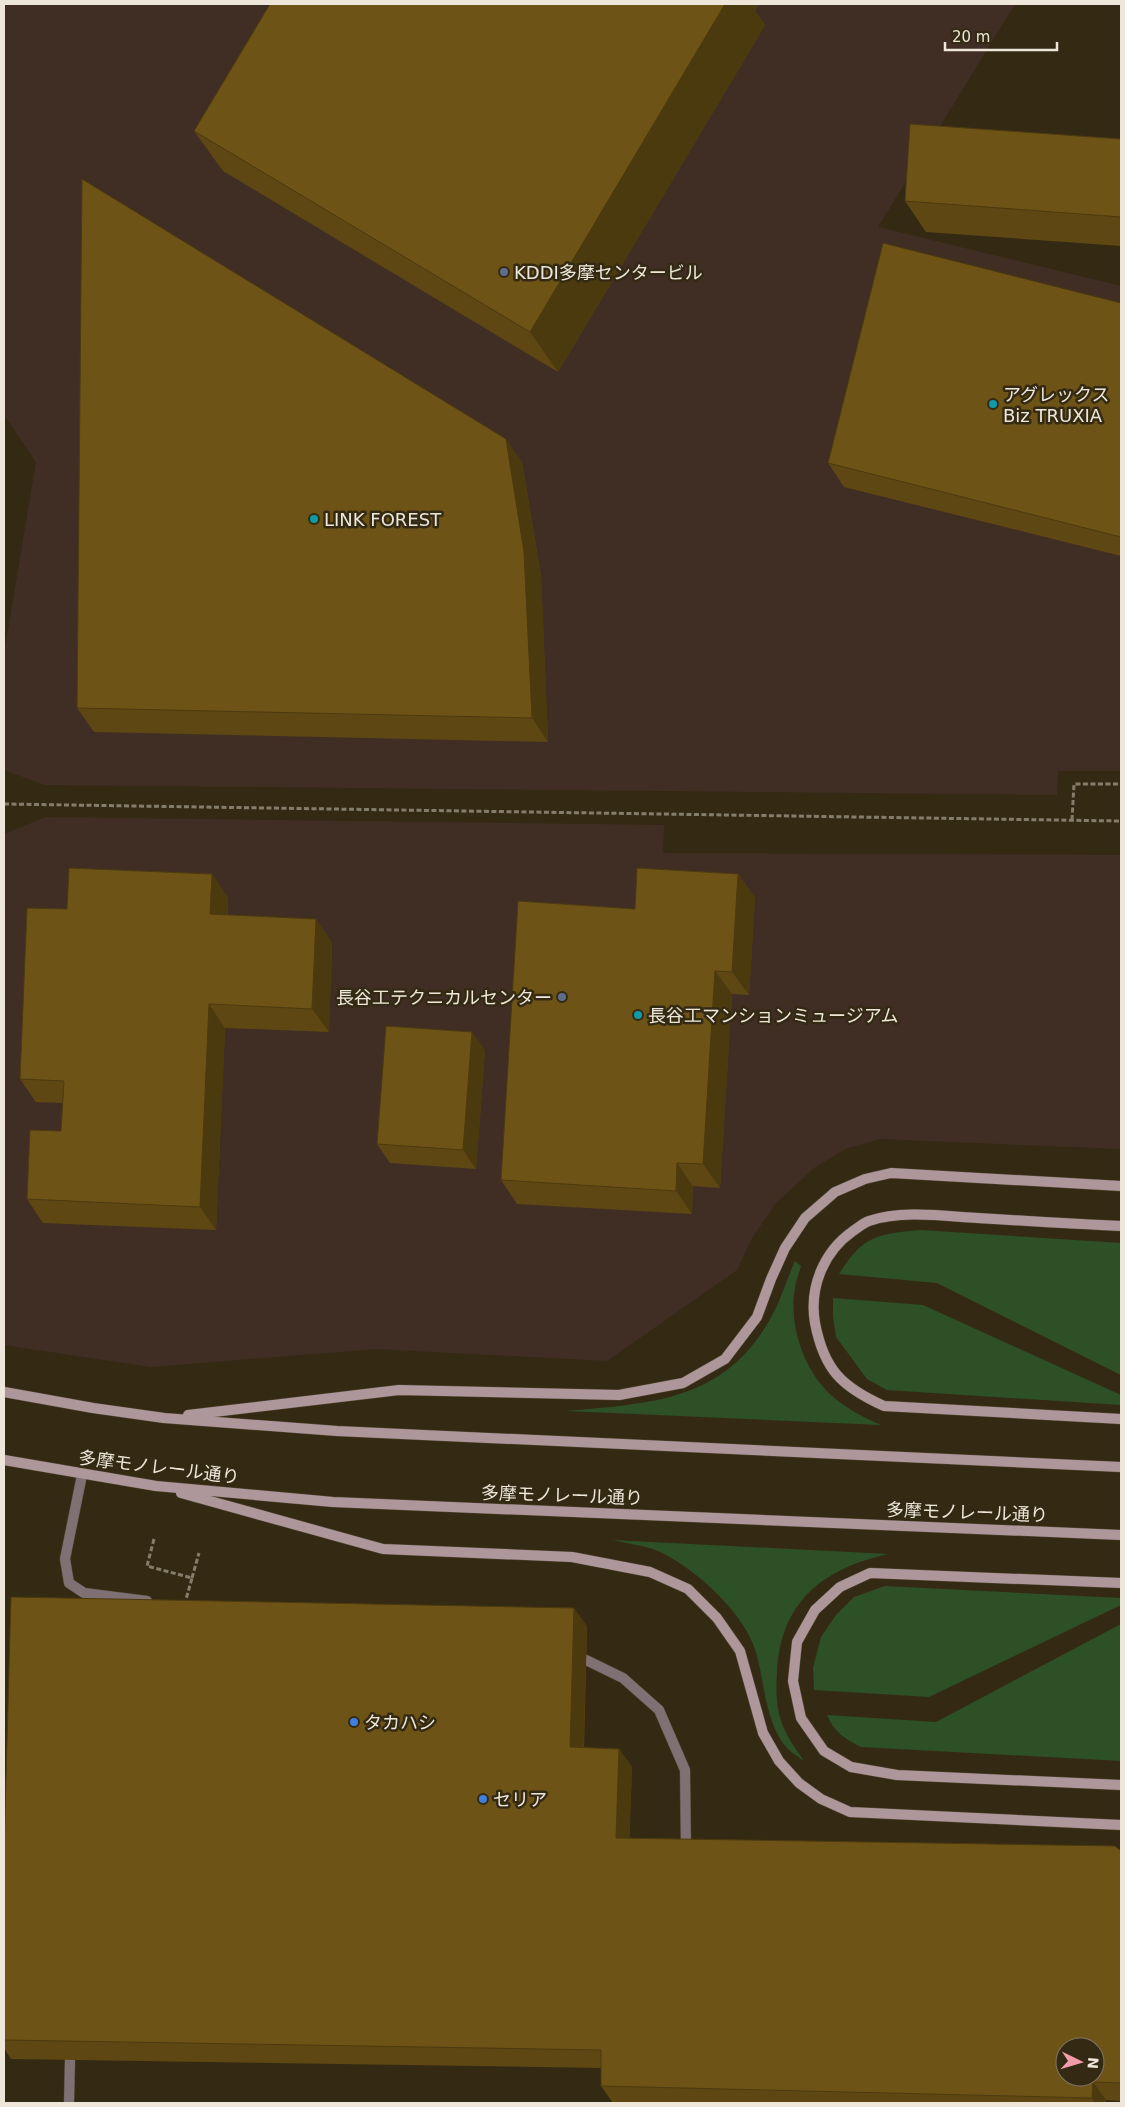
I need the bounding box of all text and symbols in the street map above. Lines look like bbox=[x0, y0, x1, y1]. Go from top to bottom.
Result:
scale bar bbox=[945, 20, 1058, 52]
text: 20 m bbox=[952, 28, 990, 46]
place label: KDDI多摩センタービル bbox=[514, 262, 703, 283]
marker: KDDI多摩センタービル bbox=[498, 266, 510, 278]
place label: アグレックス Biz TRUXIA bbox=[1003, 384, 1110, 426]
marker: アグレックス Biz TRUXIA bbox=[987, 398, 999, 410]
place label: LINK FOREST bbox=[324, 509, 442, 530]
marker: LINK FOREST bbox=[308, 513, 320, 525]
place label: 長谷工テクニカルセンター bbox=[336, 987, 552, 1008]
marker: 長谷工テクニカルセンター bbox=[556, 991, 568, 1003]
place label: 長谷工マンションミュージアム bbox=[648, 1005, 898, 1026]
marker: 長谷工マンションミュージアム bbox=[632, 1009, 644, 1021]
street label: 多摩モノレール通り bbox=[77, 1447, 241, 1487]
street label: 多摩モノレール通り bbox=[481, 1482, 643, 1508]
street label: 多摩モノレール通り bbox=[886, 1499, 1048, 1525]
place label: タカハシ bbox=[364, 1712, 436, 1733]
marker: タカハシ bbox=[348, 1716, 360, 1728]
place label: セリア bbox=[493, 1789, 547, 1810]
marker: セリア bbox=[477, 1793, 489, 1805]
north arrow bbox=[1055, 2037, 1105, 2087]
text: N bbox=[1084, 2057, 1101, 2070]

